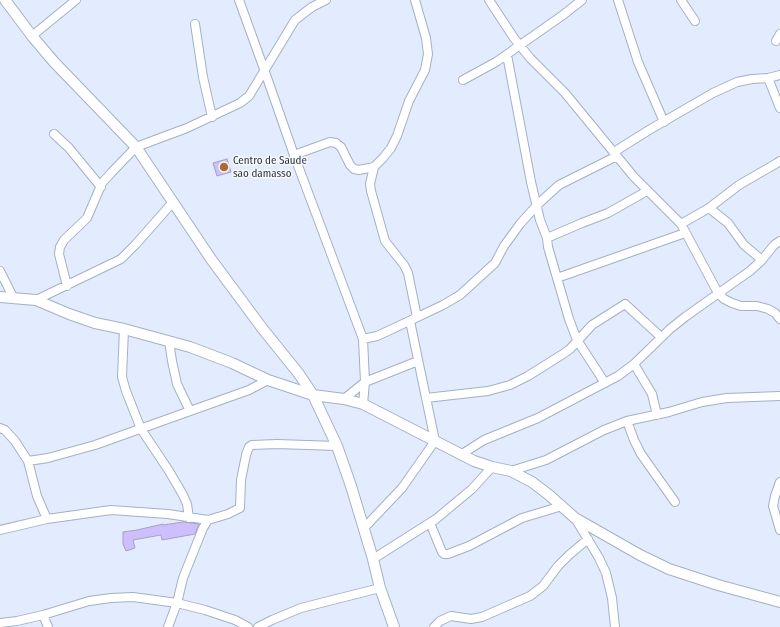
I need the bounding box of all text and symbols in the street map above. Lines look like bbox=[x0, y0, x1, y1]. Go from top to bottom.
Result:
place label: Centro de Saude sao damasso bbox=[233, 154, 307, 180]
marker: Centro de Saude sao damasso bbox=[218, 161, 230, 173]

